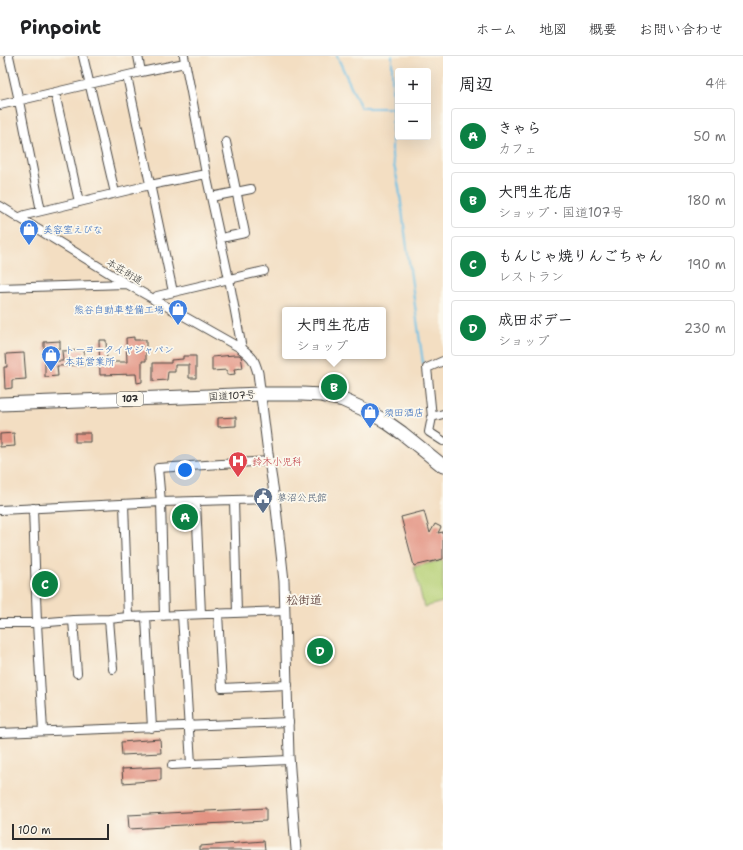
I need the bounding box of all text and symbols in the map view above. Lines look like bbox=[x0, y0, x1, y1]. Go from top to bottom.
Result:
text: Pinpoint bbox=[20, 15, 101, 40]
text: ホーム bbox=[476, 20, 517, 38]
text: 地図 bbox=[539, 20, 567, 38]
text: 概要 bbox=[589, 20, 617, 38]
text: お問い合わせ bbox=[639, 20, 723, 38]
map controls bbox=[395, 68, 431, 140]
button: + bbox=[395, 68, 431, 104]
text: 周辺 bbox=[459, 73, 493, 95]
text: 4件 bbox=[705, 75, 727, 92]
button: − bbox=[395, 104, 431, 140]
text: きゃら bbox=[498, 118, 542, 138]
text: A bbox=[468, 128, 478, 145]
text: 50 m bbox=[693, 128, 726, 145]
text: カフェ bbox=[498, 140, 537, 157]
text: 大門生花店 bbox=[498, 182, 573, 202]
text: B bbox=[469, 192, 477, 209]
text: 180 m bbox=[687, 192, 726, 209]
text: ショップ · 国道107号 bbox=[498, 204, 624, 221]
shop icon: 美容室えびな bbox=[18, 218, 40, 246]
place label: 美容室えびな bbox=[43, 223, 103, 236]
text: もんじゃ焼りんごちゃん bbox=[498, 246, 663, 266]
street label: 本荘街道 bbox=[104, 256, 145, 287]
text: C bbox=[469, 256, 477, 273]
text: 190 m bbox=[687, 256, 726, 273]
text: レストラン bbox=[498, 268, 564, 285]
shop icon: 熊谷自動車整備工場 bbox=[167, 298, 189, 326]
place label: 熊谷自動車整備工場 bbox=[74, 303, 164, 316]
popup bbox=[282, 307, 386, 359]
text: 成田ボデー bbox=[498, 310, 573, 330]
text: 大門生花店 bbox=[296, 315, 372, 335]
text: D bbox=[468, 320, 478, 337]
text: 230 m bbox=[684, 320, 726, 337]
text: ショップ bbox=[498, 332, 549, 349]
text: ショップ bbox=[296, 337, 348, 354]
place label: トーヨータイヤジャパン 本荘営業所 bbox=[65, 343, 174, 368]
shop icon: トーヨータイヤジャパン 本荘営業所 bbox=[40, 344, 62, 372]
pin: B bbox=[321, 372, 347, 402]
street label: 国道107号 bbox=[208, 388, 256, 403]
road number: 107 bbox=[117, 392, 143, 406]
shop icon: 須田酒店 bbox=[359, 401, 381, 429]
place label: 須田酒店 bbox=[384, 406, 424, 419]
hospital icon: 鈴木小児科 bbox=[227, 450, 249, 478]
place label: 鈴木小児科 bbox=[252, 455, 302, 468]
your location bbox=[175, 460, 195, 480]
public building icon: 蓼沼公民館 bbox=[252, 486, 274, 514]
place label: 蓼沼公民館 bbox=[277, 491, 327, 504]
pin: A bbox=[172, 502, 198, 532]
pin: C bbox=[32, 569, 58, 599]
district label: 松街道 bbox=[286, 592, 322, 608]
pin: D bbox=[307, 636, 333, 666]
scale bar bbox=[12, 822, 109, 841]
text: 100 m bbox=[18, 823, 51, 838]

